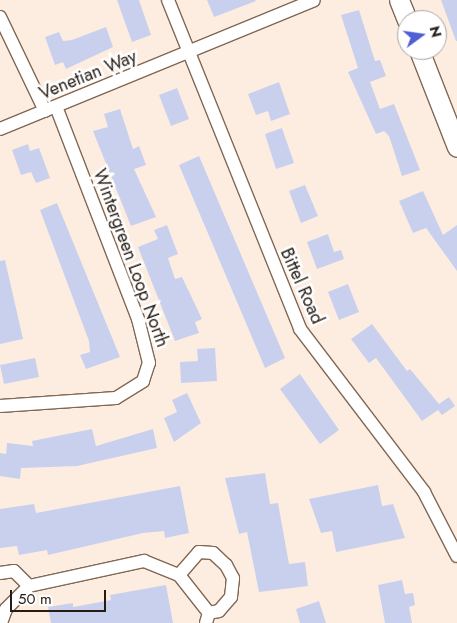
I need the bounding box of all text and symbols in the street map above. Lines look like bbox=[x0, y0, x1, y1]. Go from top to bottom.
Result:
north arrow bbox=[397, 10, 447, 60]
text: N bbox=[425, 24, 447, 39]
street label: Venetian Way bbox=[36, 46, 140, 104]
street label: Wintergreen Loop North bbox=[89, 166, 173, 350]
street label: Bittel Road bbox=[276, 245, 328, 327]
scale bar bbox=[12, 580, 109, 612]
text: 50 m bbox=[18, 588, 52, 610]

